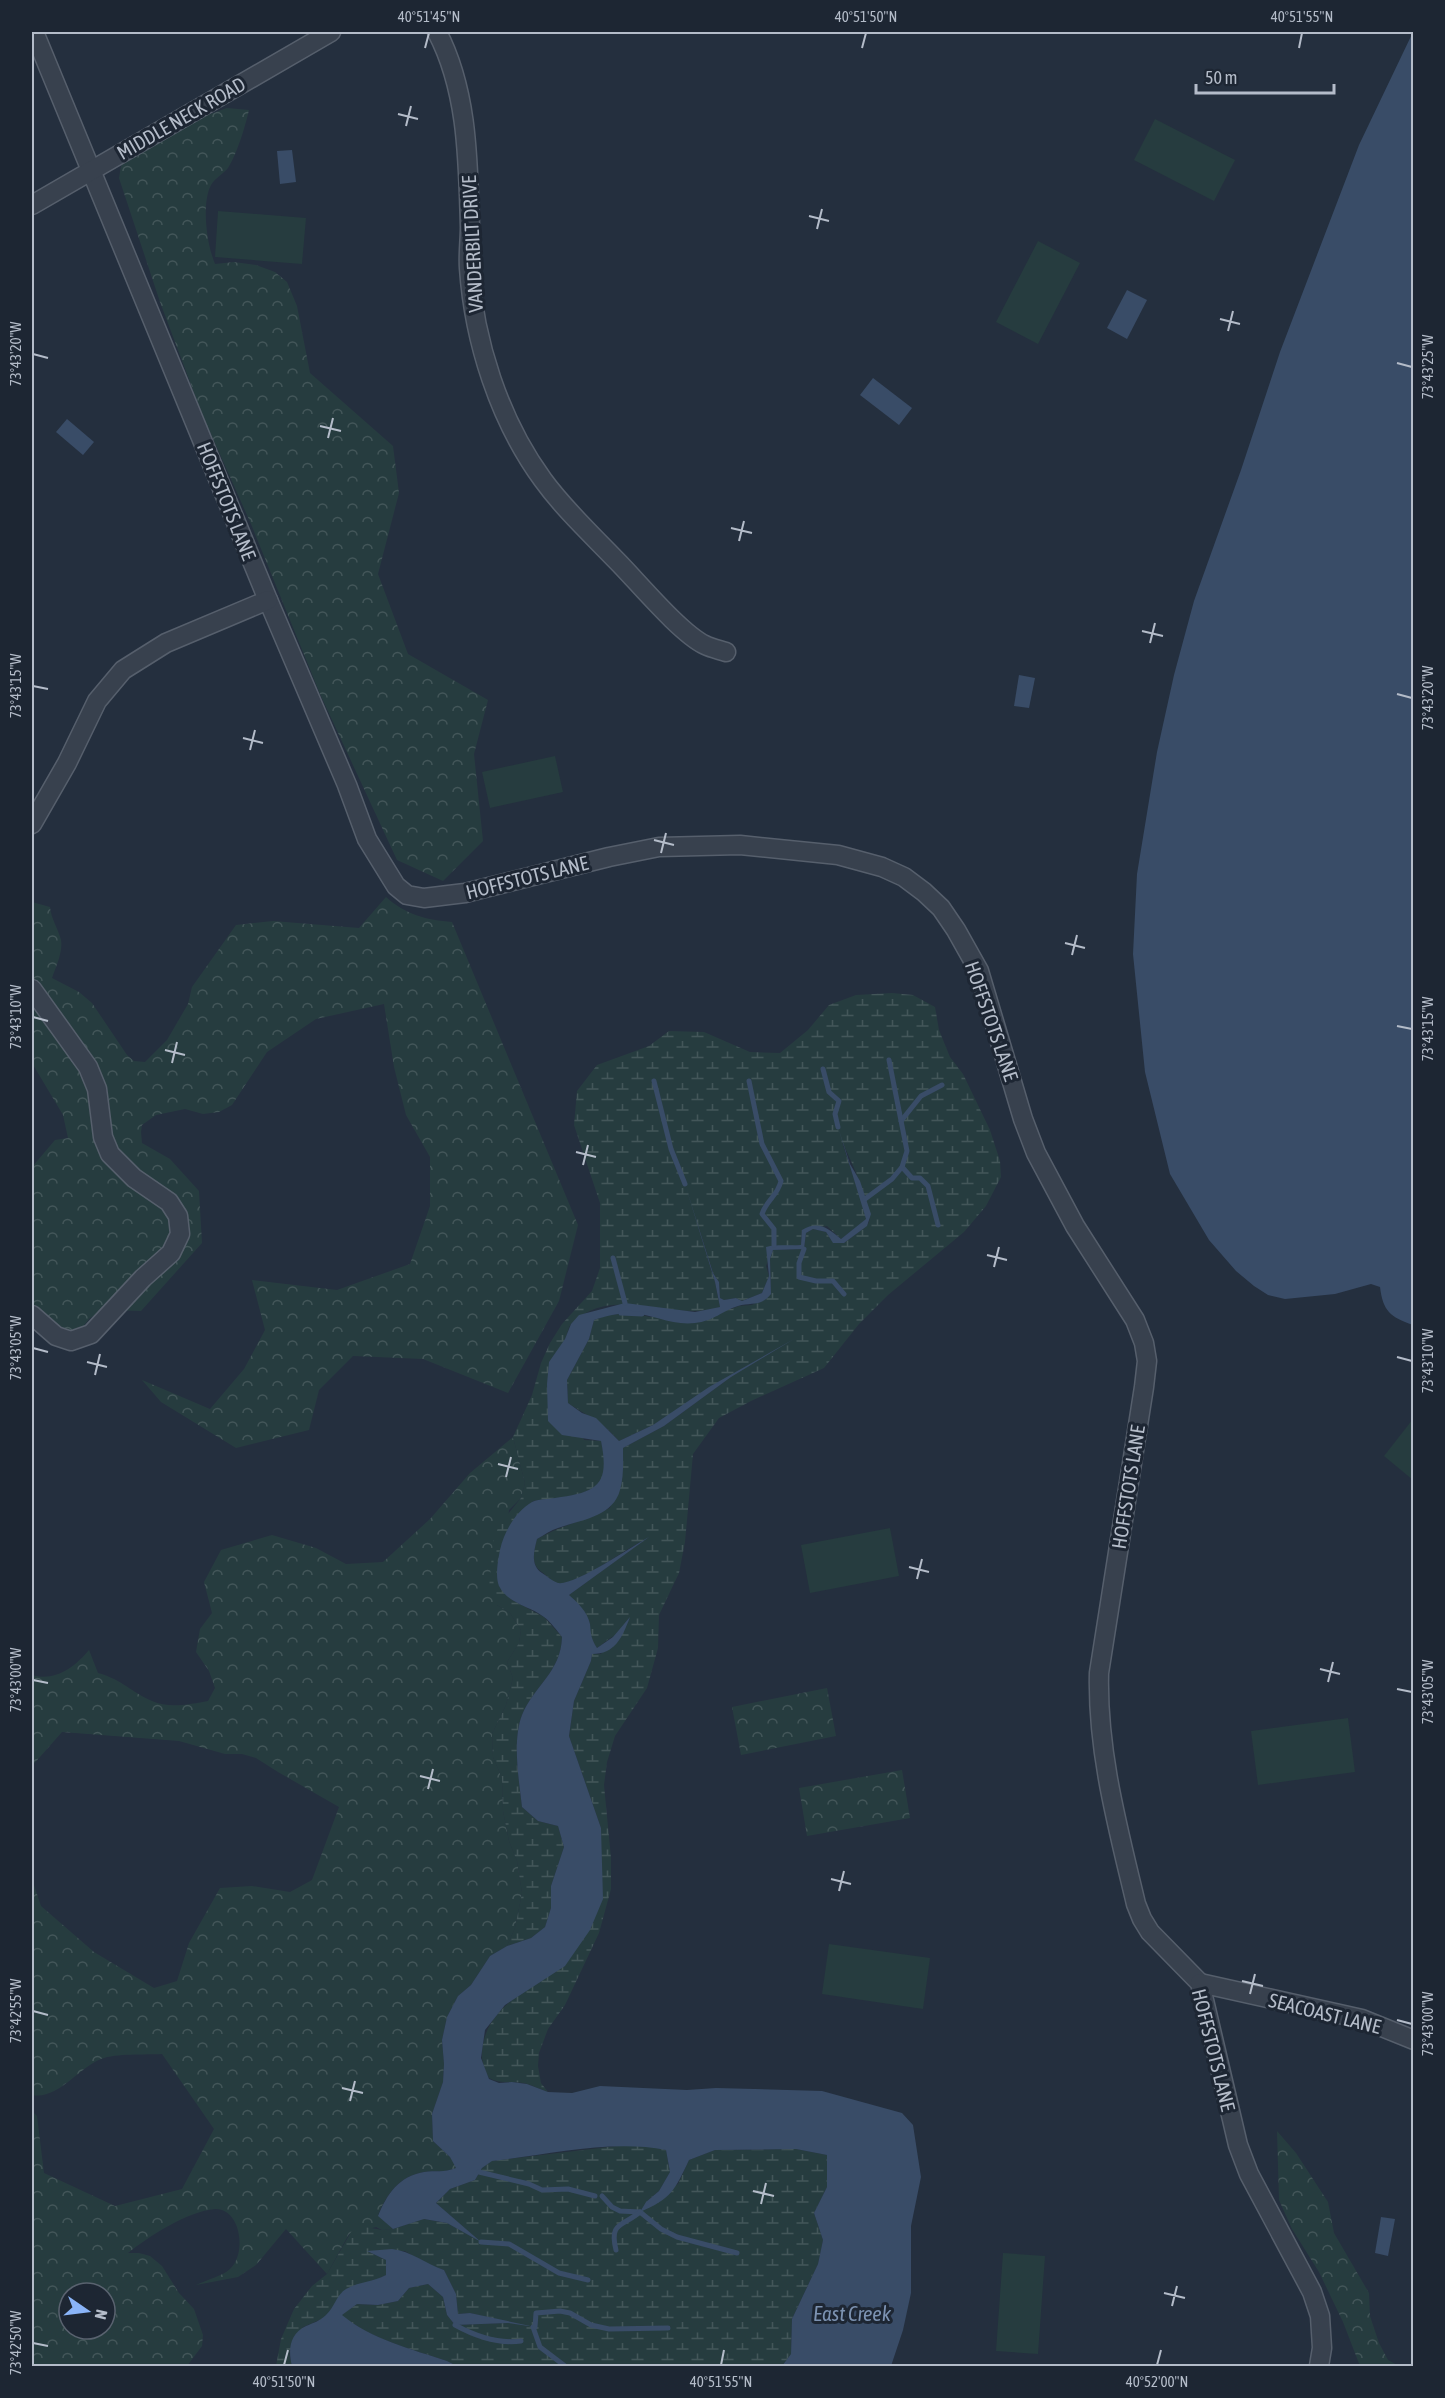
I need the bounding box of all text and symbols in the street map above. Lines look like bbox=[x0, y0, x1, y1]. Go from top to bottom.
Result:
text: 40°51'45"N bbox=[398, 8, 460, 25]
text: 40°51'50"N bbox=[835, 8, 897, 25]
text: 40°51'55"N bbox=[1271, 8, 1333, 25]
scale bar bbox=[1196, 57, 1334, 95]
text: 50 m bbox=[1205, 67, 1237, 88]
street label: MIDDLE NECK ROAD bbox=[113, 72, 249, 164]
street label: VANDERBILT DRIVE bbox=[457, 174, 487, 313]
text: 73°43'20"W bbox=[7, 322, 24, 386]
text: 73°43'25"W bbox=[1419, 335, 1436, 399]
street label: HOFFSTOTS LANE bbox=[193, 439, 261, 564]
text: 73°43'15"W bbox=[7, 654, 24, 718]
text: 73°43'20"W bbox=[1419, 666, 1436, 730]
street label: HOFFSTOTS LANE bbox=[463, 851, 591, 903]
street label: HOFFSTOTS LANE bbox=[961, 958, 1023, 1084]
text: 73°43'10"W bbox=[7, 985, 24, 1049]
text: 73°43'15"W bbox=[1419, 997, 1436, 1061]
text: 73°43'05"W bbox=[7, 1316, 24, 1380]
text: 73°43'10"W bbox=[1419, 1329, 1436, 1393]
street label: HOFFSTOTS LANE bbox=[1107, 1423, 1149, 1551]
text: 73°43'00"W bbox=[7, 1648, 24, 1712]
text: 73°43'05"W bbox=[1419, 1660, 1436, 1724]
text: 73°42'55"W bbox=[7, 1979, 24, 2043]
street label: HOFFSTOTS LANE bbox=[1188, 1986, 1240, 2114]
street label: SEACOAST LANE bbox=[1267, 1988, 1384, 2038]
text: 73°43'00"W bbox=[1419, 1992, 1436, 2056]
north arrow bbox=[57, 2281, 117, 2341]
water label: East Creek bbox=[813, 2301, 892, 2325]
text: N bbox=[92, 2308, 111, 2321]
text: 73°42'50"W bbox=[7, 2311, 24, 2375]
text: 40°51'50"N bbox=[253, 2373, 315, 2390]
text: 40°51'55"N bbox=[690, 2373, 752, 2390]
text: 40°52'00"N bbox=[1126, 2373, 1188, 2390]

